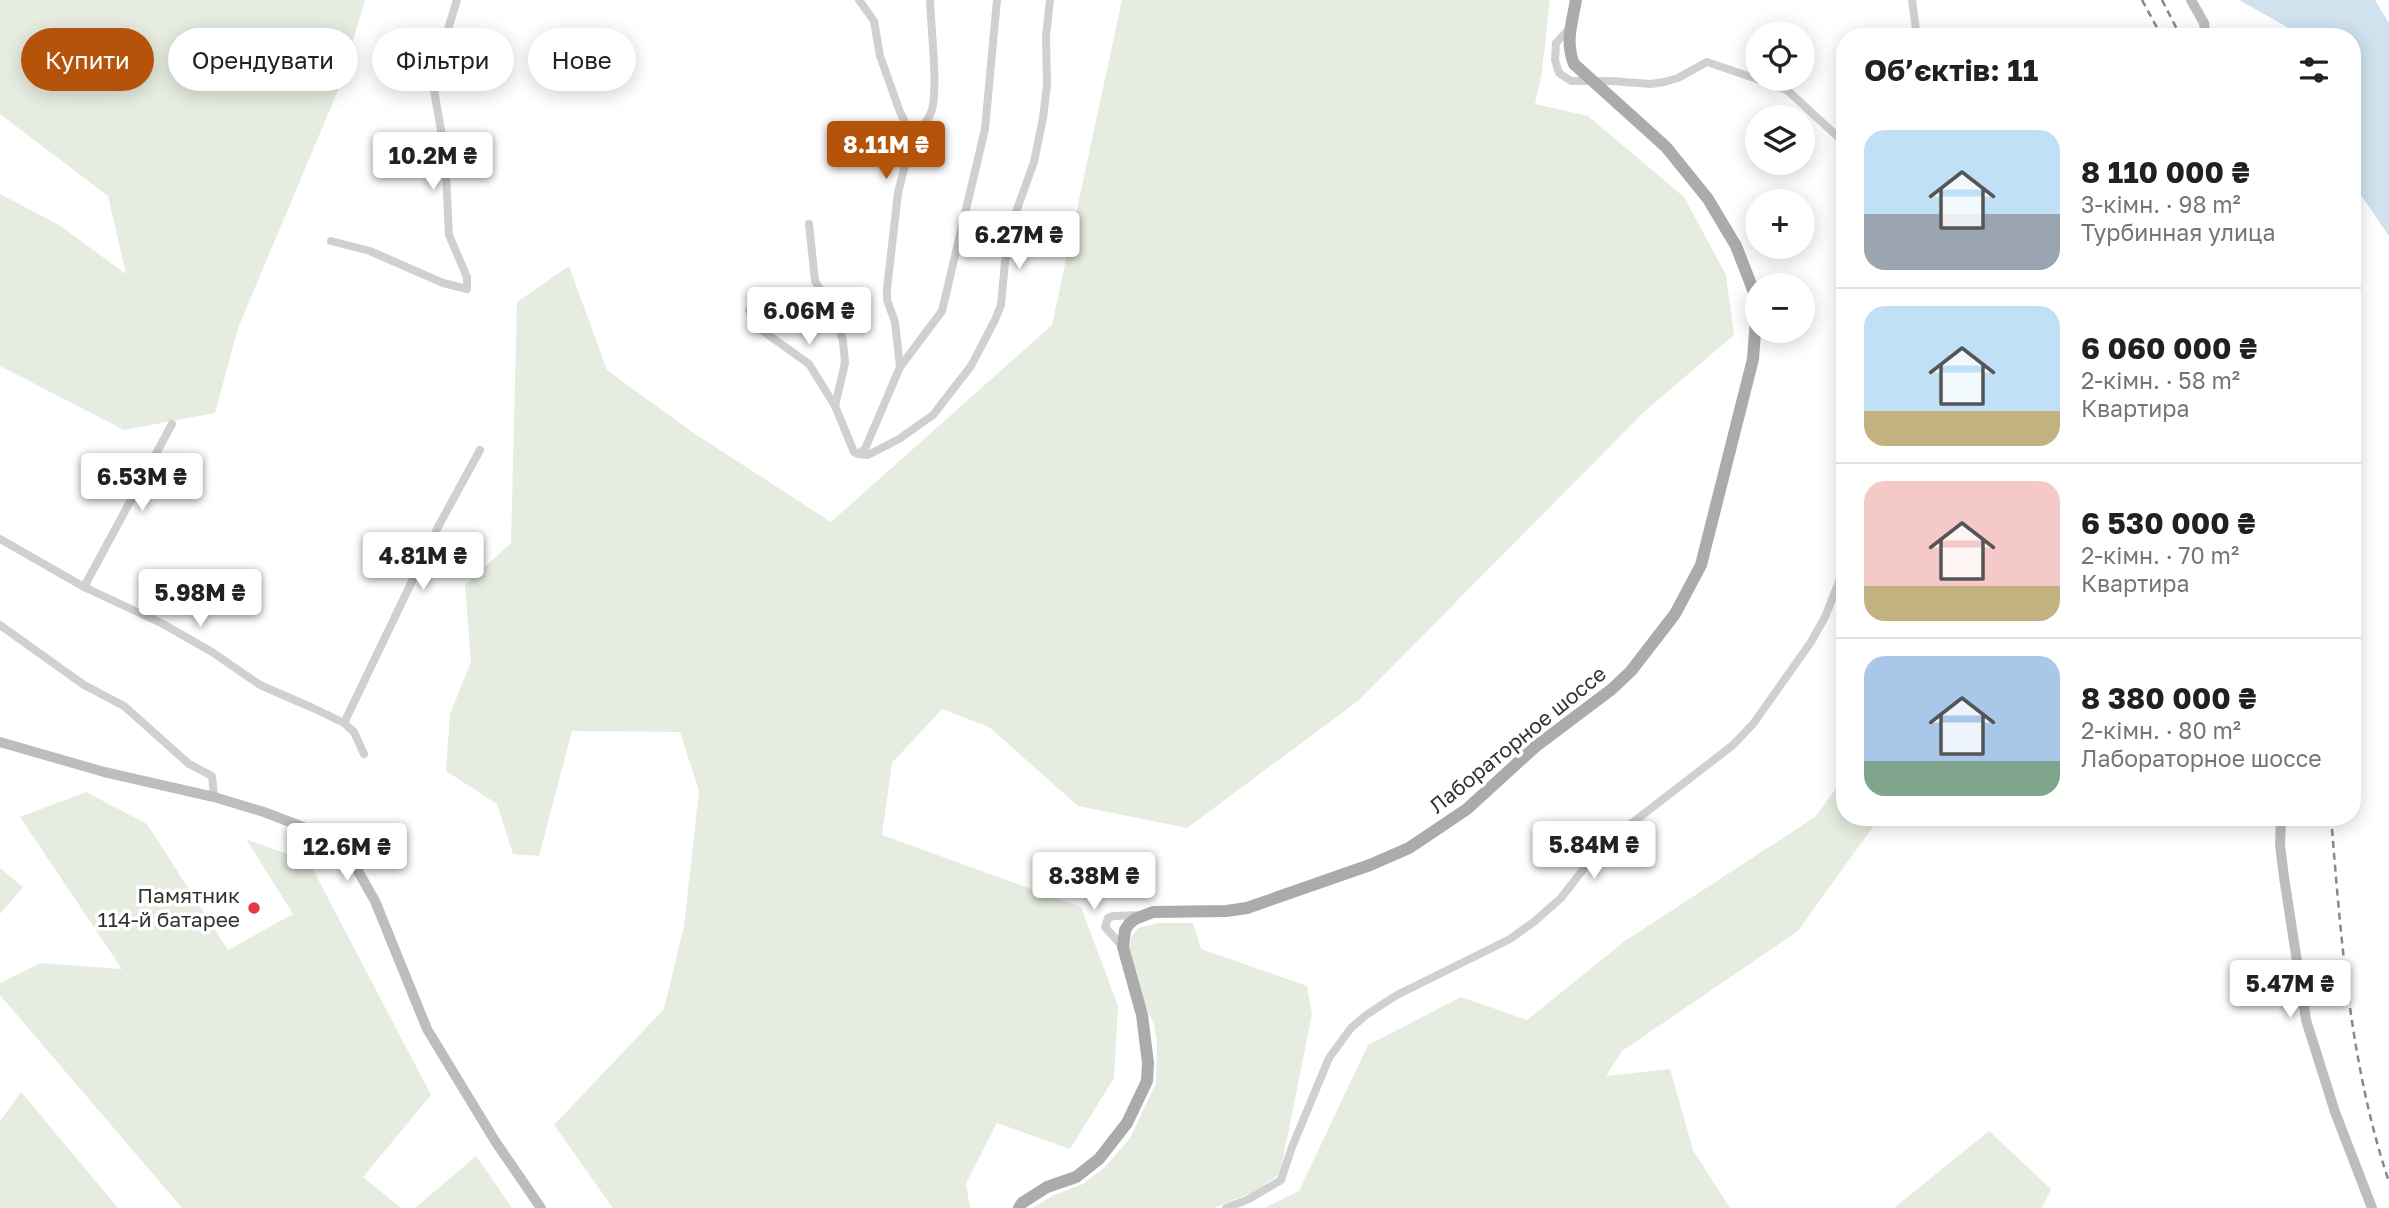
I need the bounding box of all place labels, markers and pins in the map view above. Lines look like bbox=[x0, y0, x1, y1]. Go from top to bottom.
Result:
pin: 8.11M ₴ bbox=[821, 122, 951, 181]
pin: 10.2M ₴ bbox=[368, 132, 498, 192]
pin: 6.27M ₴ bbox=[954, 212, 1084, 271]
pin: 6.06M ₴ bbox=[744, 288, 874, 347]
pin: 6.53M ₴ bbox=[77, 454, 207, 513]
pin: 4.81M ₴ bbox=[358, 532, 488, 592]
pin: 5.98M ₴ bbox=[135, 570, 265, 629]
pin: 5.84M ₴ bbox=[1529, 822, 1659, 881]
pin: 12.6M ₴ bbox=[282, 824, 412, 883]
pin: 8.38M ₴ bbox=[1029, 852, 1159, 912]
place label: Памятник 114-й батарее bbox=[98, 882, 240, 932]
marker: Памятник 114-й батарее bbox=[246, 900, 262, 916]
pin: 5.47M ₴ bbox=[2225, 960, 2355, 1020]

